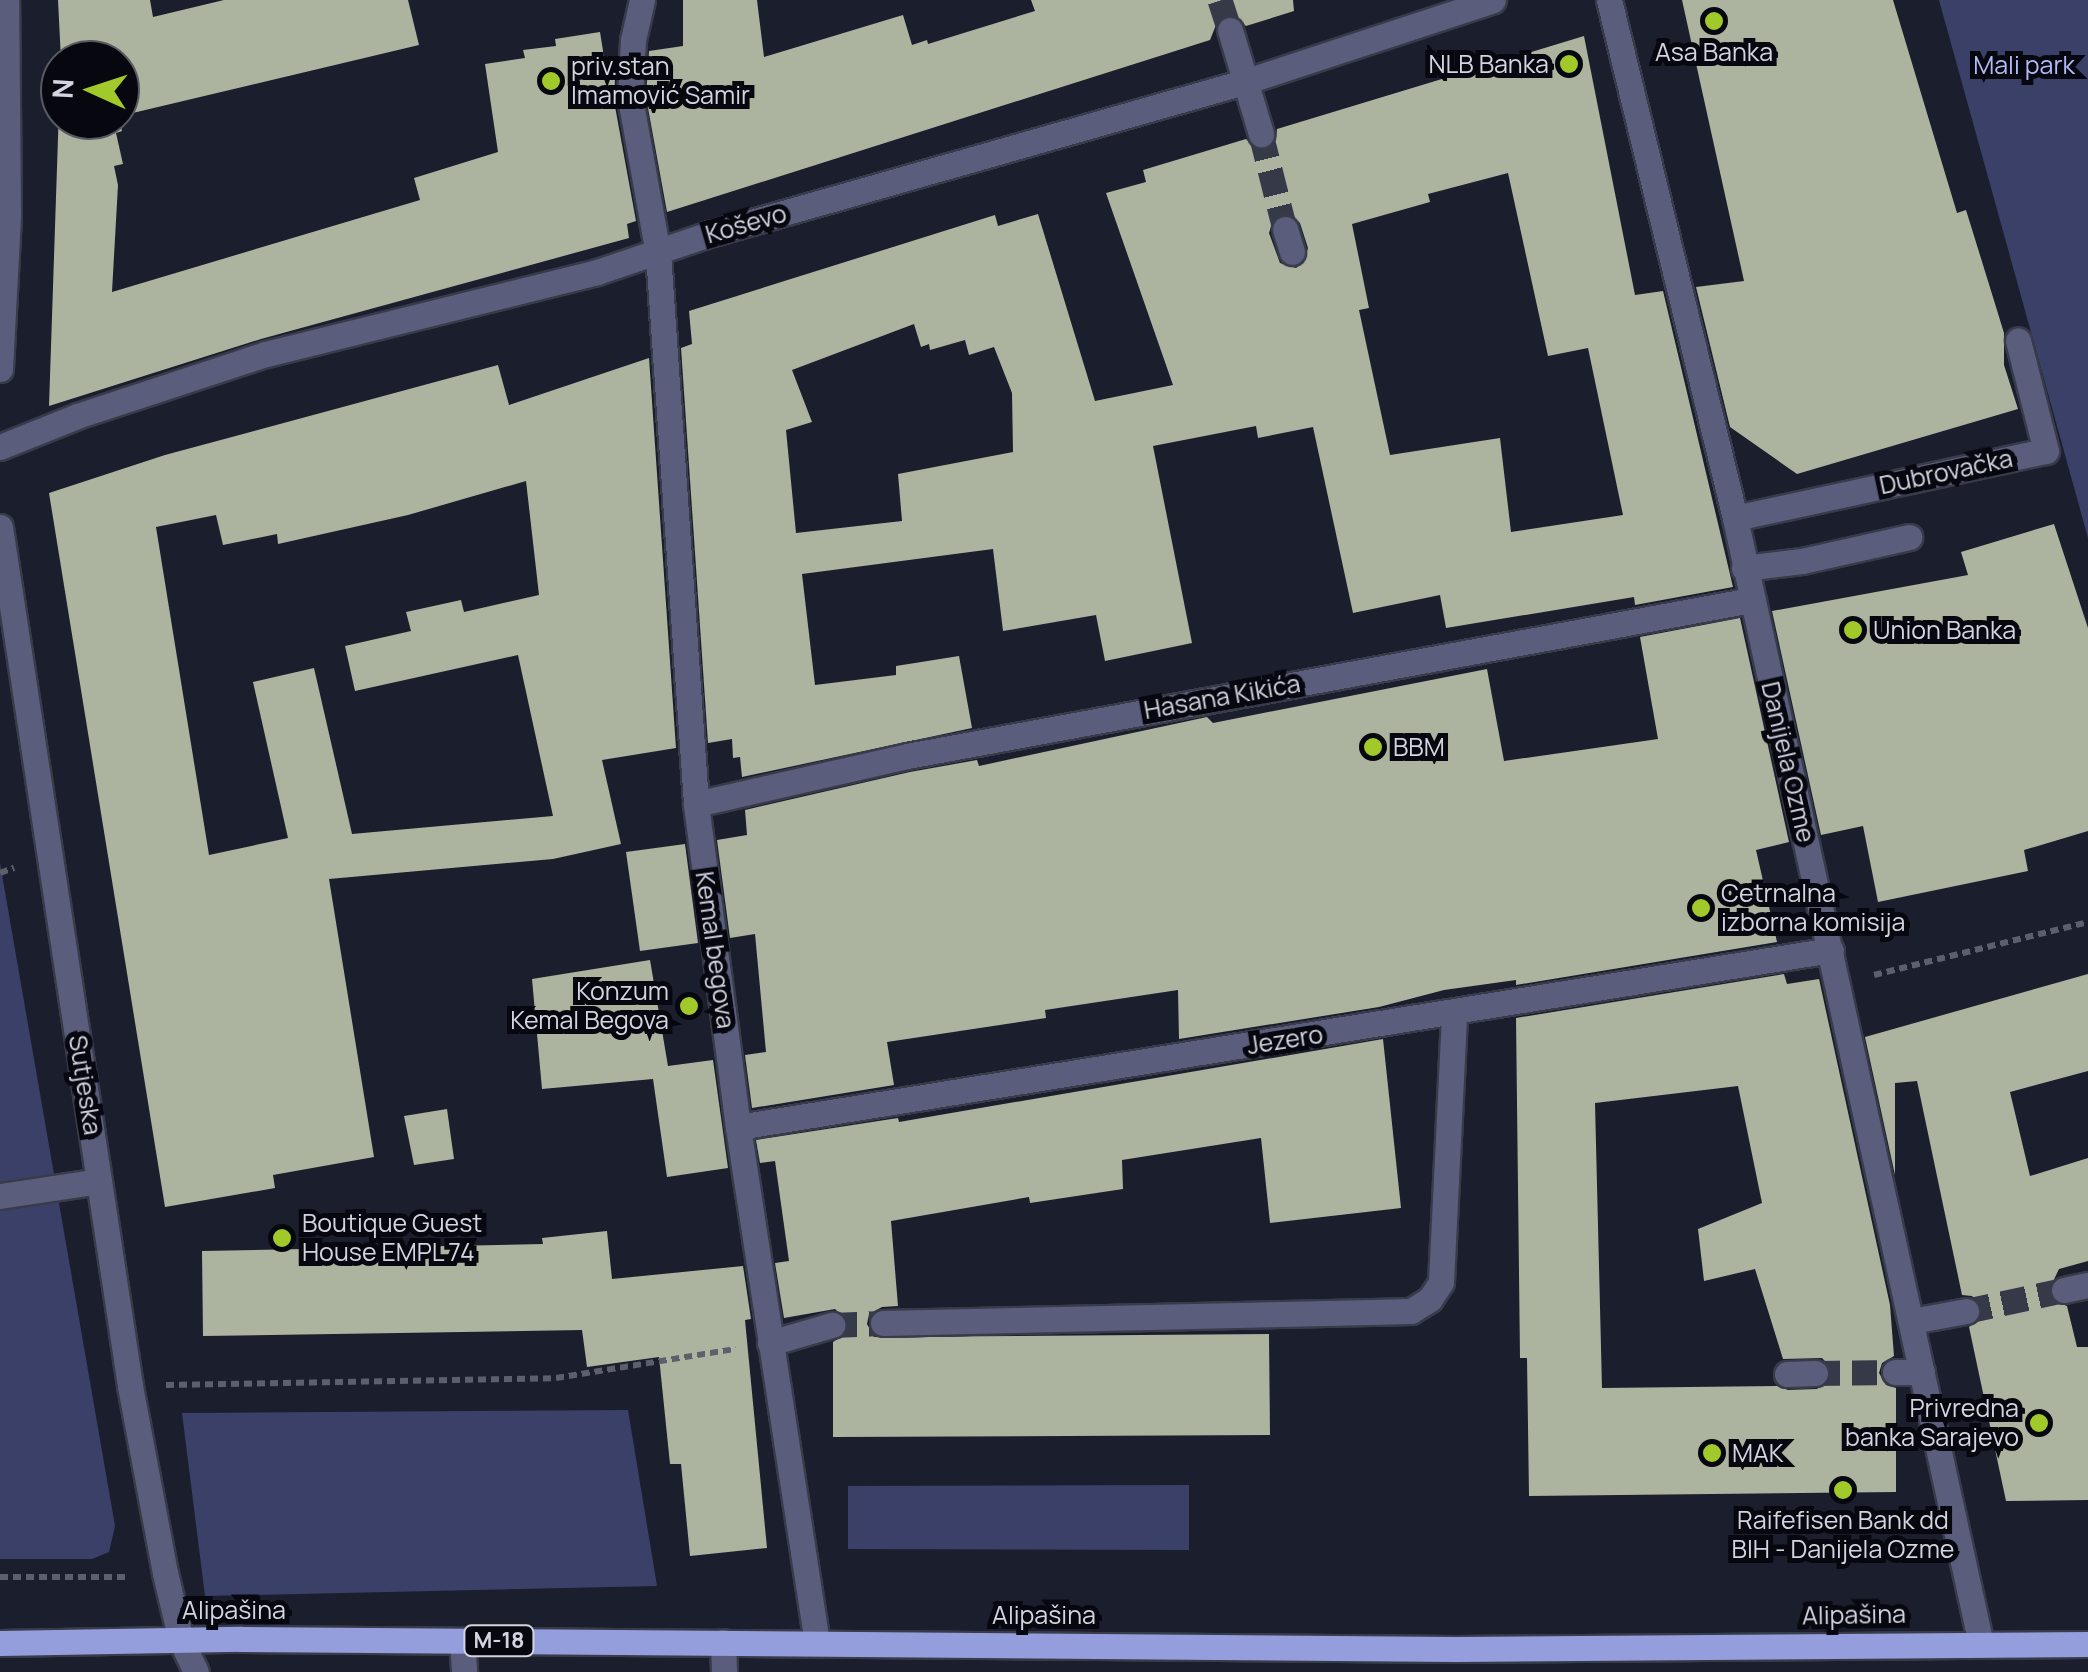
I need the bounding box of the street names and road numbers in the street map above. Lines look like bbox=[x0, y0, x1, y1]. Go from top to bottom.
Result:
street label: Koševo bbox=[702, 198, 790, 250]
street label: Dubrovačka bbox=[1877, 443, 2015, 501]
street label: Hasana Kikića bbox=[1141, 668, 1303, 726]
street label: Danijela Ozme bbox=[1755, 679, 1821, 845]
street label: Kemal begova bbox=[689, 870, 741, 1030]
street label: Jezero bbox=[1245, 1019, 1325, 1061]
street label: Sutjeska bbox=[62, 1033, 108, 1137]
street label: Alipašina bbox=[182, 1595, 286, 1625]
street label: Alipašina bbox=[1802, 1599, 1906, 1631]
street label: Alipašina bbox=[992, 1600, 1096, 1630]
road number: M-18 bbox=[462, 1624, 536, 1658]

